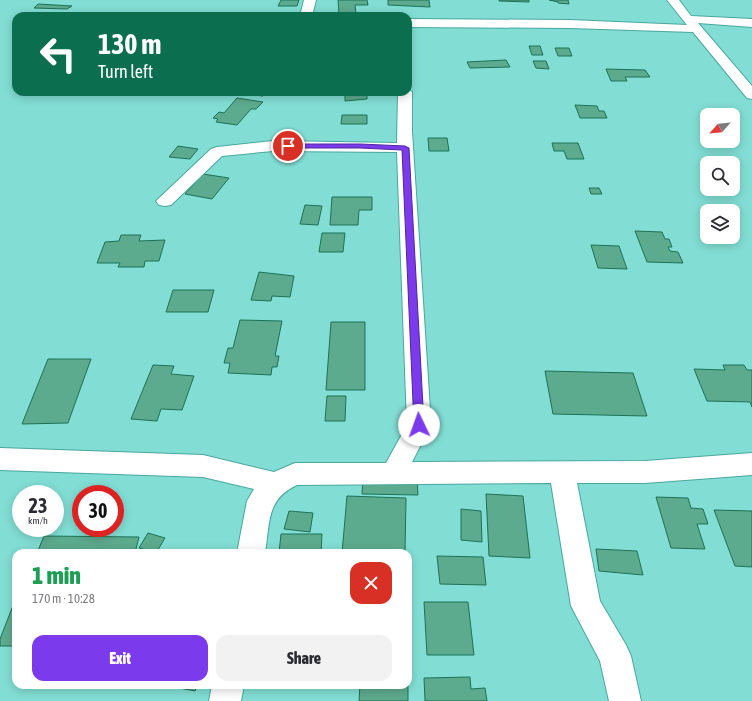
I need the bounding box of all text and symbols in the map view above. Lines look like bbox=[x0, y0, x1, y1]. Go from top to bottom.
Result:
icon: left bbox=[32, 28, 84, 80]
text: 130 m bbox=[98, 28, 161, 60]
text: Turn left bbox=[98, 61, 153, 82]
north arrow bbox=[700, 108, 740, 148]
map controls bbox=[700, 108, 740, 244]
pin bbox=[271, 129, 305, 163]
icon: arrive bbox=[277, 135, 299, 157]
button: search bbox=[700, 156, 740, 196]
button: layers bbox=[700, 204, 740, 244]
position arrow bbox=[398, 404, 440, 446]
speed limit sign: 30 bbox=[72, 485, 124, 537]
text: 23 bbox=[29, 494, 47, 517]
text: km/h bbox=[28, 515, 48, 526]
text: 1 min bbox=[32, 562, 81, 589]
button: close bbox=[350, 562, 392, 604]
text: 170 m · 10:28 bbox=[32, 591, 95, 606]
button: Exit bbox=[32, 635, 208, 681]
button: Share bbox=[216, 635, 392, 681]

